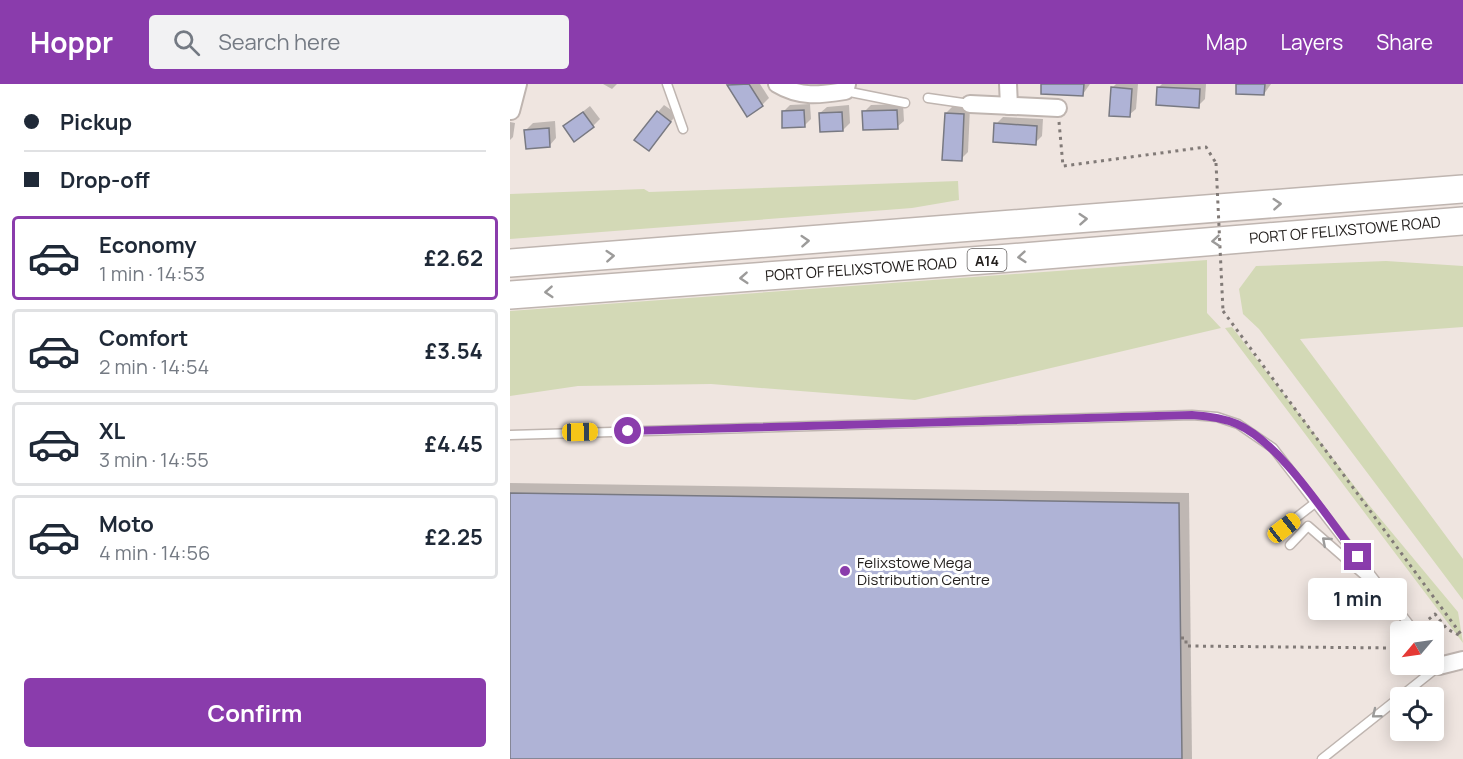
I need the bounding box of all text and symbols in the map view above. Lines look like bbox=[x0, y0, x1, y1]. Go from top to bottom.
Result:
search box bbox=[149, 15, 569, 69]
text: Hoppr bbox=[30, 23, 113, 61]
icon: search bbox=[170, 26, 203, 59]
text: Search here bbox=[218, 27, 340, 57]
text: Map bbox=[1206, 28, 1247, 56]
text: Layers bbox=[1280, 28, 1343, 56]
text: Share bbox=[1376, 28, 1433, 56]
text: Pickup bbox=[60, 107, 132, 137]
text: Drop-off bbox=[60, 165, 150, 195]
one-way arrow bbox=[1273, 197, 1282, 210]
street label: PORT OF FELIXSTOWE ROAD bbox=[1248, 211, 1442, 249]
one-way arrow bbox=[1078, 213, 1087, 226]
text: Economy bbox=[99, 230, 197, 260]
icon: car bbox=[27, 231, 81, 285]
one-way arrow bbox=[800, 234, 809, 247]
one-way arrow bbox=[1212, 234, 1221, 247]
text: £2.62 bbox=[424, 243, 483, 273]
one-way arrow bbox=[606, 249, 615, 262]
road number: A14 bbox=[968, 249, 1006, 271]
one-way arrow bbox=[1017, 250, 1027, 263]
street label: PORT OF FELIXSTOWE ROAD bbox=[764, 252, 958, 286]
text: 1 min · 14:53 bbox=[99, 260, 205, 287]
one-way arrow bbox=[739, 271, 748, 284]
one-way arrow bbox=[545, 285, 554, 298]
text: Comfort bbox=[99, 323, 188, 353]
icon: car bbox=[27, 324, 81, 378]
text: £3.54 bbox=[425, 336, 483, 366]
text: 2 min · 14:54 bbox=[99, 353, 209, 380]
text: XL bbox=[99, 416, 125, 446]
icon: car bbox=[27, 417, 81, 471]
route start bbox=[614, 417, 641, 444]
car bbox=[562, 423, 598, 441]
text: £4.45 bbox=[425, 429, 483, 459]
text: 3 min · 14:55 bbox=[99, 446, 209, 473]
text: Moto bbox=[99, 509, 154, 539]
icon: car bbox=[27, 510, 81, 564]
car bbox=[1264, 510, 1304, 546]
text: £2.25 bbox=[425, 522, 483, 552]
one-way arrow bbox=[1322, 538, 1333, 549]
text: 4 min · 14:56 bbox=[99, 539, 210, 566]
route end bbox=[1344, 543, 1371, 570]
place label: Felixstowe Mega Distribution Centre bbox=[857, 552, 990, 590]
marker: Felixstowe Mega Distribution Centre bbox=[838, 564, 852, 578]
callout: 1 min bbox=[1308, 578, 1408, 620]
text: 1 min bbox=[1333, 585, 1382, 612]
north arrow bbox=[1390, 621, 1444, 675]
map controls bbox=[1390, 621, 1444, 741]
button: Confirm bbox=[24, 678, 486, 747]
button: locate bbox=[1390, 687, 1444, 741]
one-way arrow bbox=[1372, 707, 1383, 718]

